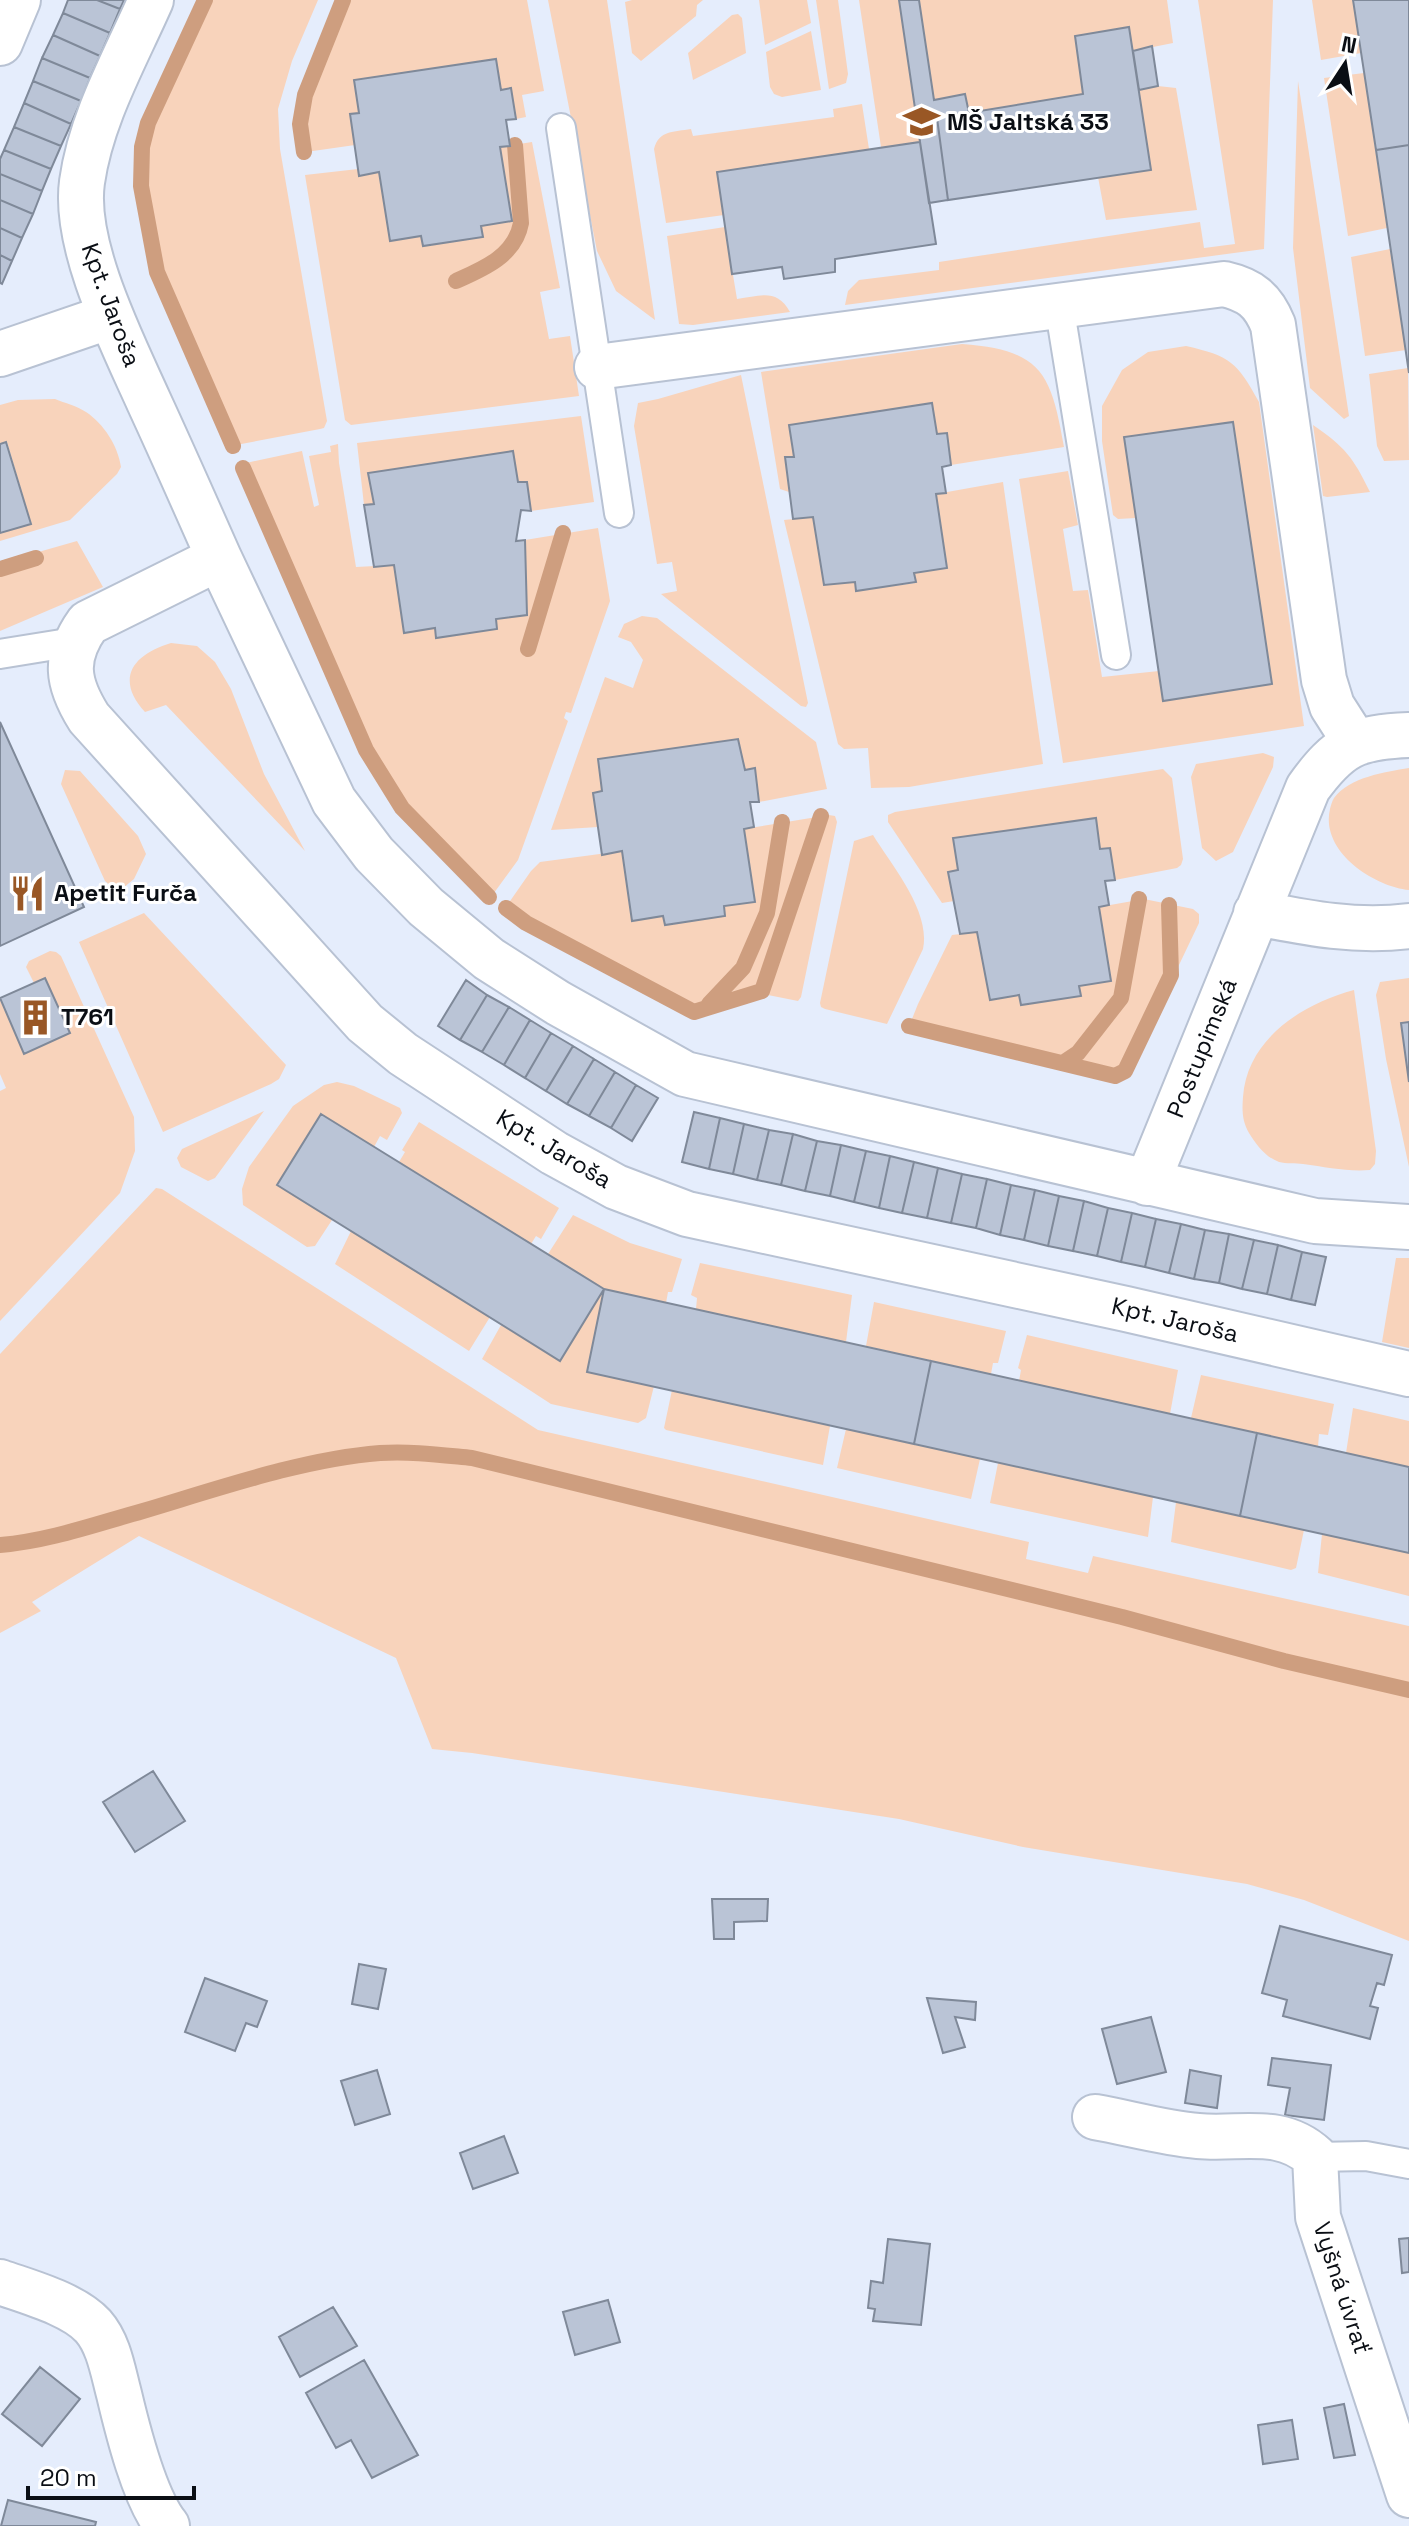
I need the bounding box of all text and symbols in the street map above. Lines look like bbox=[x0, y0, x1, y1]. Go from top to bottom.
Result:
north arrow bbox=[1305, 24, 1385, 104]
text: N bbox=[1339, 29, 1359, 60]
school or university icon: MŠ Jaltská 33 bbox=[902, 103, 940, 141]
place label: MŠ Jaltská 33 bbox=[947, 106, 1109, 137]
street label: Kpt. Jaroša bbox=[75, 239, 148, 371]
restaurant icon: Apetit Furča bbox=[9, 874, 47, 912]
place label: Apetit Furča bbox=[54, 877, 197, 908]
street label: Postupimská bbox=[1159, 973, 1244, 1122]
building icon: T761 bbox=[16, 998, 54, 1036]
place label: T761 bbox=[61, 1001, 114, 1032]
street label: Kpt. Jaroša bbox=[491, 1102, 618, 1195]
street label: Kpt. Jaroša bbox=[1109, 1290, 1242, 1349]
street label: Vyšná úvrať bbox=[1307, 2218, 1378, 2358]
scale bar bbox=[28, 2450, 194, 2500]
text: 20 m bbox=[40, 2462, 97, 2493]

